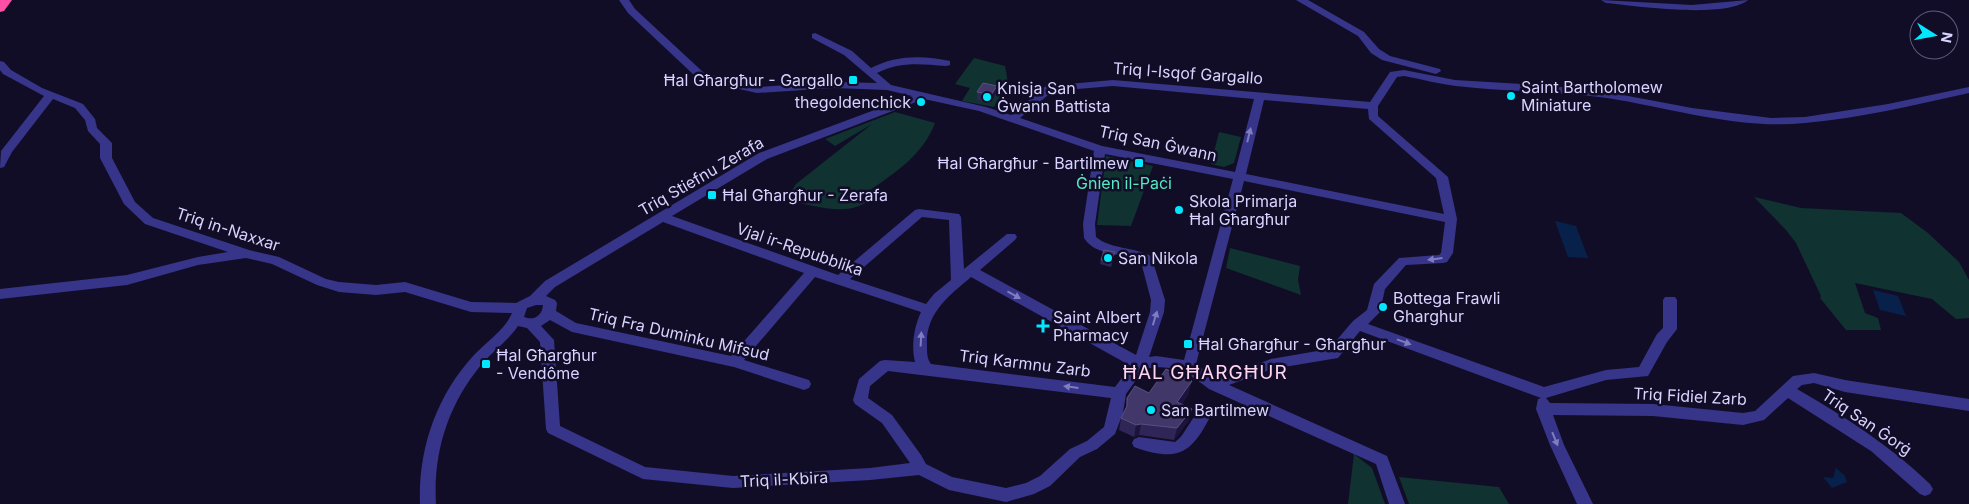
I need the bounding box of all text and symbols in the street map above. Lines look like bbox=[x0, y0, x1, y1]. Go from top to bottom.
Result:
north arrow bbox=[1909, 10, 1959, 60]
text: N bbox=[1938, 31, 1957, 44]
street label: Triq l-Isqof Gargallo bbox=[1112, 58, 1264, 88]
place label: Ħal Għargħur - Gargallo bbox=[663, 70, 843, 90]
marker: Ħal Għargħur - Gargallo bbox=[847, 74, 859, 86]
place label: Saint Bartholomew Miniature bbox=[1521, 77, 1663, 115]
place label: Knisja San Ġwann Battista bbox=[997, 78, 1111, 116]
marker: Saint Bartholomew Miniature bbox=[1505, 90, 1517, 102]
marker: Knisja San Ġwann Battista bbox=[981, 91, 993, 103]
place label: thegoldenchick bbox=[795, 92, 911, 112]
marker: thegoldenchick bbox=[915, 96, 927, 108]
street label: Triq San Ġwann bbox=[1097, 121, 1219, 165]
one-way arrow bbox=[1246, 128, 1254, 143]
street label: Triq Stiefnu Zerafa bbox=[635, 132, 767, 220]
place label: Ħal Għargħur - Bartilmew bbox=[937, 153, 1129, 173]
marker: Ħal Għargħur - Bartilmew bbox=[1133, 157, 1145, 169]
park label: Ġnien il-Paċi bbox=[1076, 173, 1172, 193]
place label: Ħal Għargħur - Zerafa bbox=[722, 185, 888, 205]
marker: Ħal Għargħur - Zerafa bbox=[706, 189, 718, 201]
place label: Skola Primarja Ħal Għargħur bbox=[1189, 191, 1297, 229]
street label: Triq in-Naxxar bbox=[174, 203, 282, 255]
marker: Skola Primarja Ħal Għargħur bbox=[1173, 204, 1185, 216]
street label: Vjal ir-Repubblika bbox=[734, 218, 866, 280]
place label: San Nikola bbox=[1118, 248, 1198, 268]
marker: San Nikola bbox=[1102, 252, 1114, 264]
one-way arrow bbox=[1427, 255, 1443, 263]
place label: Bottega Frawli Gharghur bbox=[1393, 288, 1500, 326]
one-way arrow bbox=[1007, 291, 1021, 299]
marker: Bottega Frawli Gharghur bbox=[1377, 301, 1389, 313]
street label: Triq Fra Duminku Mifsud bbox=[587, 303, 771, 365]
place label: Saint Albert Pharmacy bbox=[1053, 307, 1141, 345]
one-way arrow bbox=[1151, 310, 1159, 325]
marker: Saint Albert Pharmacy bbox=[1037, 320, 1049, 332]
one-way arrow bbox=[917, 331, 925, 347]
place label: Ħal Għargħur - Għargħur bbox=[1198, 334, 1386, 354]
marker: Ħal Għargħur - Għargħur bbox=[1182, 338, 1194, 350]
one-way arrow bbox=[1397, 338, 1412, 346]
place label: Ħal Għargħur - Vendôme bbox=[496, 345, 597, 383]
street label: Triq Karmnu Zarb bbox=[958, 345, 1092, 381]
marker: Ħal Għargħur - Vendôme bbox=[480, 358, 492, 370]
district label: ĦAL GĦARGĦUR bbox=[1122, 361, 1288, 384]
one-way arrow bbox=[1062, 382, 1078, 390]
street label: Triq Fidiel Zarb bbox=[1633, 383, 1747, 409]
street label: Triq San Ġorġ bbox=[1818, 385, 1916, 459]
place label: San Bartilmew bbox=[1161, 400, 1269, 420]
marker: San Bartilmew bbox=[1145, 404, 1157, 416]
one-way arrow bbox=[1552, 432, 1559, 447]
street label: Triq il-Kbira bbox=[739, 467, 829, 491]

